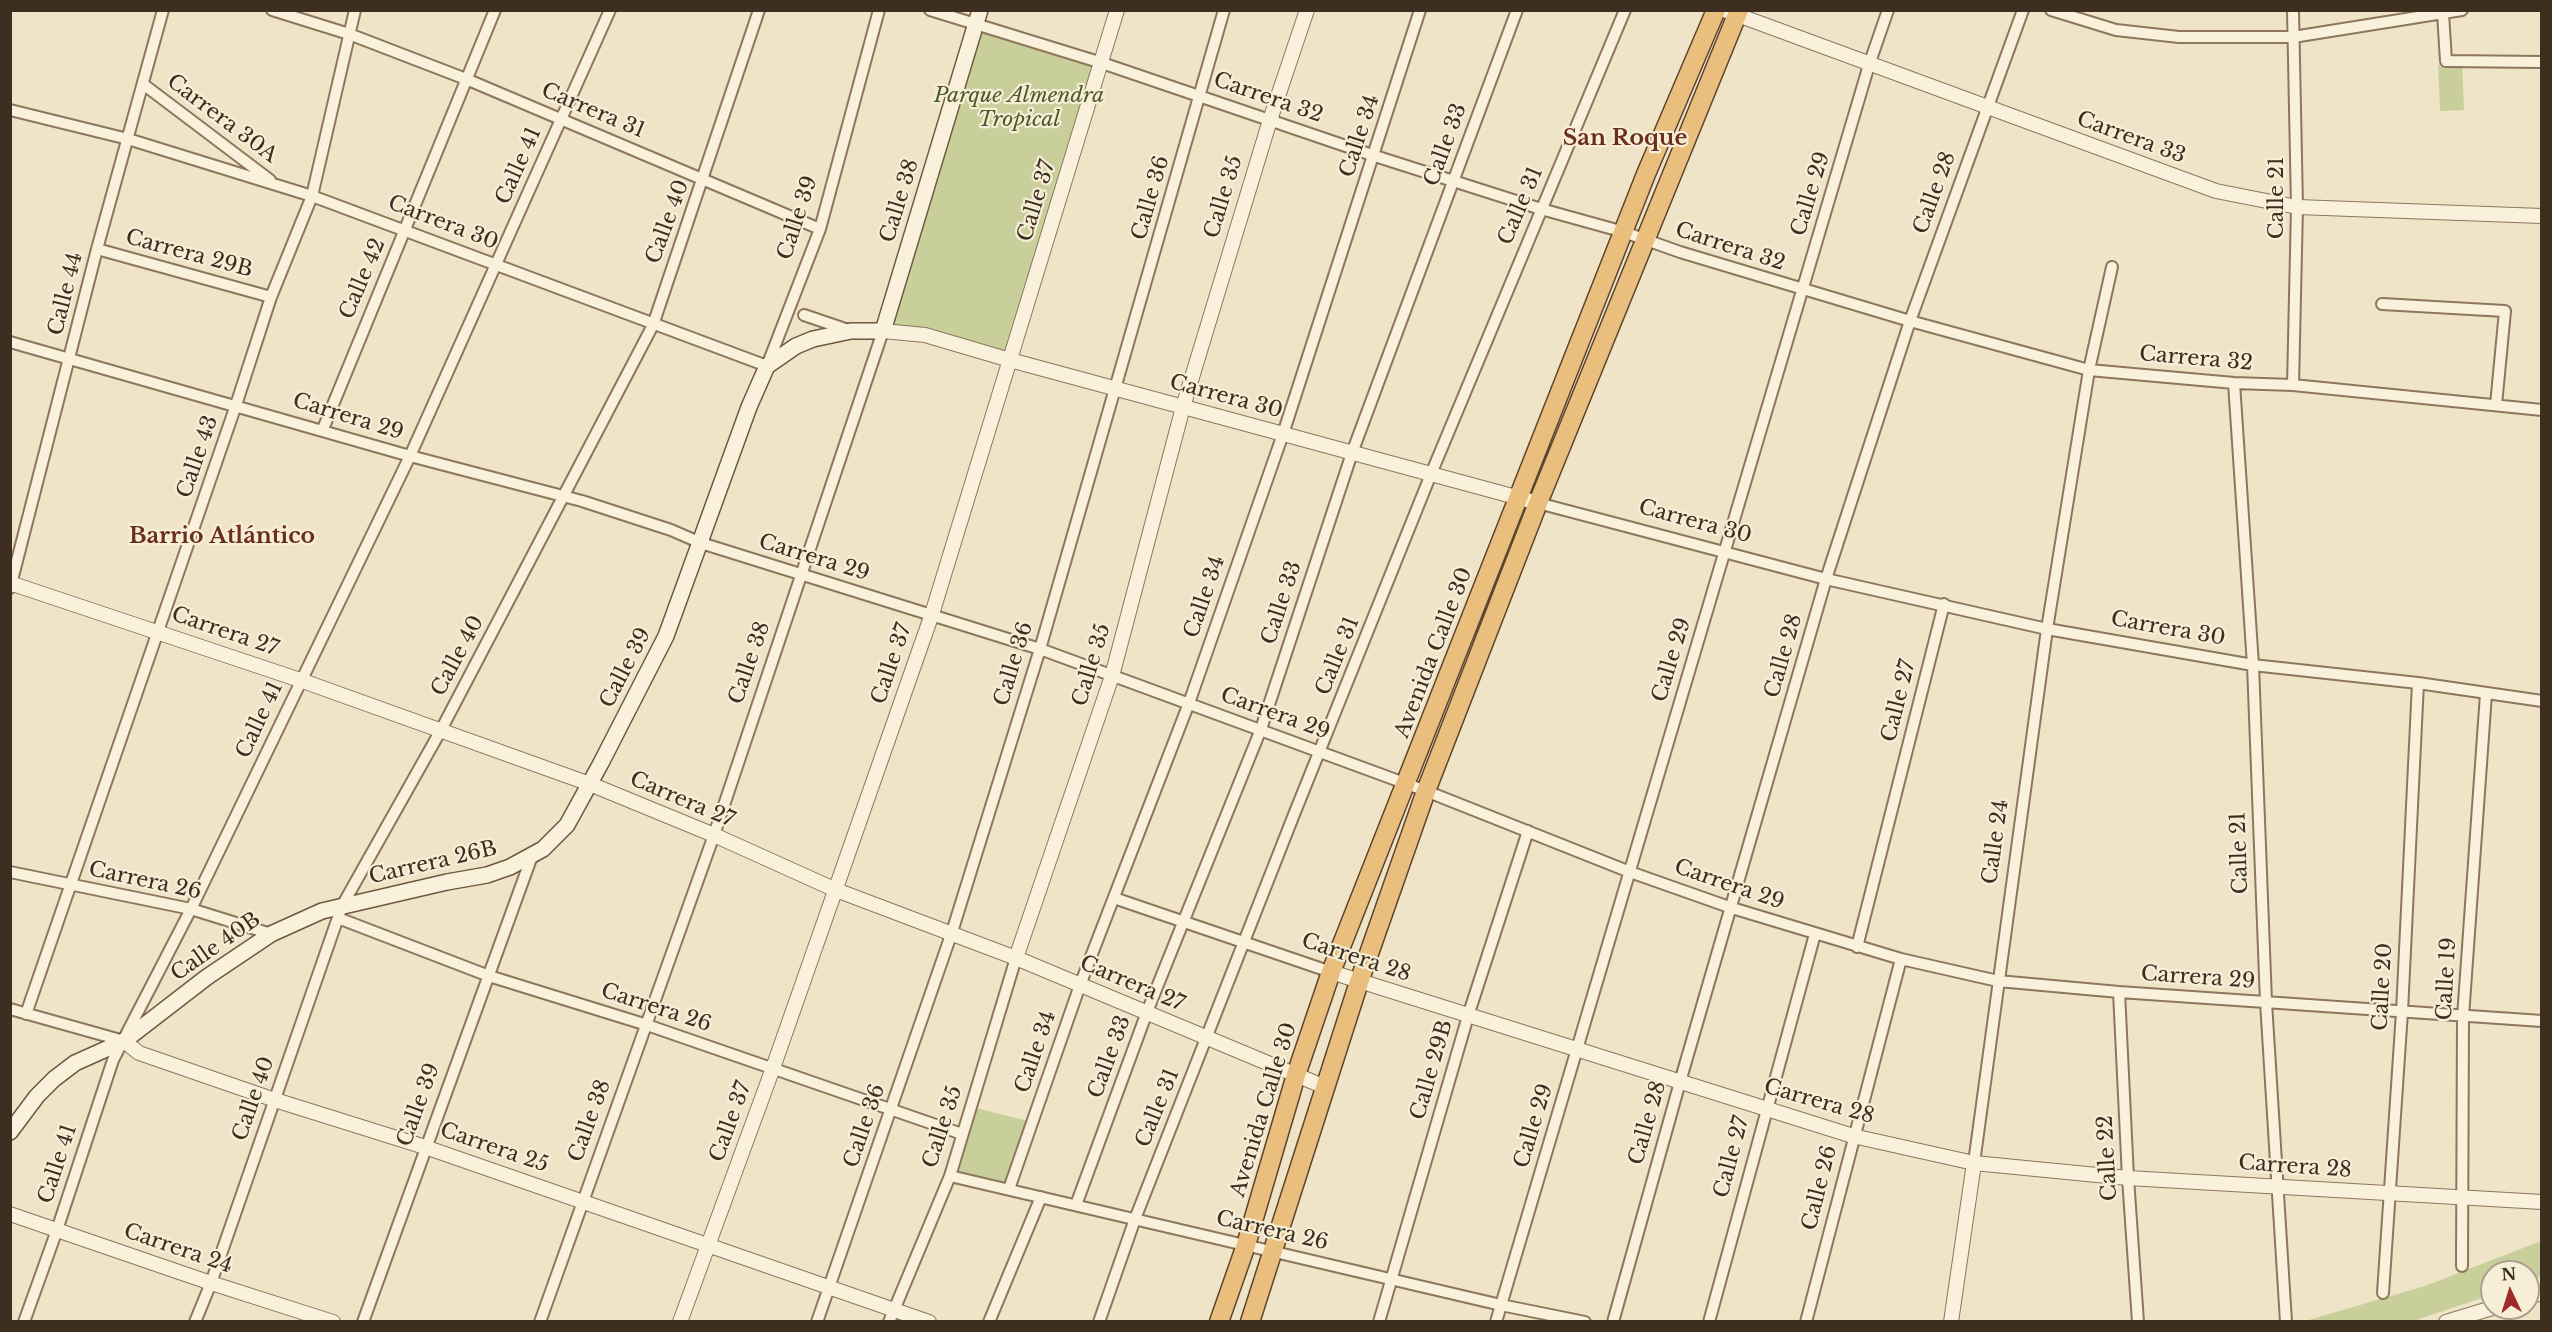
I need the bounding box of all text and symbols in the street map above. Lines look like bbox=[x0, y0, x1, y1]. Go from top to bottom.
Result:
street label: Carrera 32 bbox=[1210, 68, 1326, 128]
street label: Carrera 30A bbox=[162, 69, 282, 169]
street label: Carrera 31 bbox=[537, 78, 649, 144]
park label: Parque Almendra Tropical bbox=[934, 83, 1104, 133]
street label: Calle 34 bbox=[1335, 91, 1385, 181]
street label: Calle 33 bbox=[1419, 100, 1473, 190]
street label: Carrera 33 bbox=[2073, 107, 2189, 169]
street label: Calle 41 bbox=[491, 123, 547, 209]
district label: San Roque bbox=[1563, 126, 1687, 152]
street label: Calle 28 bbox=[1908, 148, 1962, 238]
street label: Calle 29 bbox=[1786, 149, 1836, 239]
street label: Calle 36 bbox=[1127, 153, 1175, 243]
street label: Calle 35 bbox=[1200, 153, 1248, 241]
street label: Calle 38 bbox=[875, 156, 925, 246]
street label: Calle 37 bbox=[1013, 157, 1061, 245]
street label: Calle 21 bbox=[2264, 157, 2290, 239]
street label: Calle 31 bbox=[1493, 163, 1549, 249]
street label: Calle 39 bbox=[773, 173, 823, 263]
street label: Calle 40 bbox=[641, 177, 695, 267]
street label: Carrera 30 bbox=[384, 190, 502, 256]
street label: Carrera 32 bbox=[1672, 217, 1788, 277]
street label: Carrera 29B bbox=[123, 225, 255, 283]
street label: Calle 42 bbox=[335, 235, 391, 323]
street label: Calle 44 bbox=[44, 250, 88, 338]
street label: Carrera 32 bbox=[2138, 341, 2254, 377]
street label: Carrera 30 bbox=[1167, 370, 1285, 424]
street label: Carrera 29 bbox=[290, 388, 406, 446]
street label: Calle 43 bbox=[172, 413, 224, 501]
street label: Carrera 30 bbox=[1636, 495, 1754, 549]
district label: Barrio Atlántico bbox=[129, 524, 315, 550]
street label: Carrera 29 bbox=[756, 529, 872, 587]
street label: Calle 34 bbox=[1179, 553, 1231, 641]
street label: Calle 33 bbox=[1257, 558, 1307, 648]
street label: Avenida Calle 30 bbox=[1390, 564, 1478, 742]
street label: Carrera 27 bbox=[168, 602, 282, 662]
street label: Carrera 30 bbox=[2109, 607, 2227, 651]
street label: Calle 40 bbox=[426, 611, 490, 701]
street label: Calle 28 bbox=[1760, 611, 1808, 701]
street label: Calle 31 bbox=[1311, 613, 1365, 699]
street label: Calle 29 bbox=[1647, 615, 1697, 705]
street label: Calle 38 bbox=[724, 618, 776, 708]
street label: Calle 36 bbox=[989, 619, 1039, 709]
street label: Calle 37 bbox=[866, 620, 918, 708]
street label: Calle 35 bbox=[1068, 621, 1116, 709]
street label: Calle 39 bbox=[595, 624, 657, 712]
street label: Calle 27 bbox=[1877, 657, 1921, 745]
street label: Calle 41 bbox=[231, 678, 289, 762]
street label: Carrera 29 bbox=[1217, 683, 1333, 745]
street label: Carrera 27 bbox=[626, 767, 738, 833]
street label: Calle 24 bbox=[1978, 798, 2014, 886]
street label: Calle 21 bbox=[2226, 811, 2254, 895]
street label: Carrera 26B bbox=[367, 836, 499, 890]
street label: Carrera 29 bbox=[1671, 854, 1787, 916]
street label: Carrera 26 bbox=[86, 857, 204, 905]
street label: Calle 40B bbox=[166, 907, 266, 987]
street label: Carrera 28 bbox=[1298, 928, 1414, 988]
street label: Calle 19 bbox=[2432, 937, 2462, 1021]
street label: Calle 20 bbox=[2368, 942, 2398, 1032]
street label: Carrera 27 bbox=[1076, 951, 1188, 1017]
street label: Carrera 29 bbox=[2140, 961, 2256, 995]
street label: Carrera 26 bbox=[598, 978, 714, 1038]
street label: Calle 34 bbox=[1010, 1008, 1062, 1096]
street label: Calle 33 bbox=[1083, 1012, 1137, 1102]
street label: Calle 29B bbox=[1406, 1017, 1458, 1123]
street label: Avenida Calle 30 bbox=[1225, 1020, 1303, 1200]
street label: Calle 40 bbox=[228, 1054, 280, 1144]
street label: Calle 39 bbox=[392, 1060, 446, 1150]
street label: Calle 31 bbox=[1131, 1065, 1185, 1151]
street label: Carrera 28 bbox=[1761, 1074, 1877, 1130]
street label: Calle 38 bbox=[563, 1076, 617, 1166]
street label: Calle 37 bbox=[705, 1078, 757, 1166]
street label: Calle 28 bbox=[1624, 1078, 1672, 1168]
street label: Calle 36 bbox=[839, 1081, 891, 1171]
street label: Calle 29 bbox=[1509, 1081, 1559, 1171]
street label: Calle 35 bbox=[918, 1083, 968, 1171]
street label: Calle 27 bbox=[1709, 1113, 1755, 1201]
street label: Calle 22 bbox=[2093, 1114, 2123, 1202]
street label: Carrera 25 bbox=[437, 1118, 551, 1178]
street label: Calle 41 bbox=[33, 1121, 83, 1207]
street label: Calle 26 bbox=[1797, 1143, 1843, 1233]
street label: Carrera 28 bbox=[2237, 1150, 2353, 1184]
street label: Carrera 26 bbox=[1213, 1206, 1331, 1256]
street label: Carrera 24 bbox=[120, 1219, 236, 1279]
north arrow bbox=[2480, 1260, 2540, 1320]
text: N bbox=[2501, 1264, 2517, 1285]

